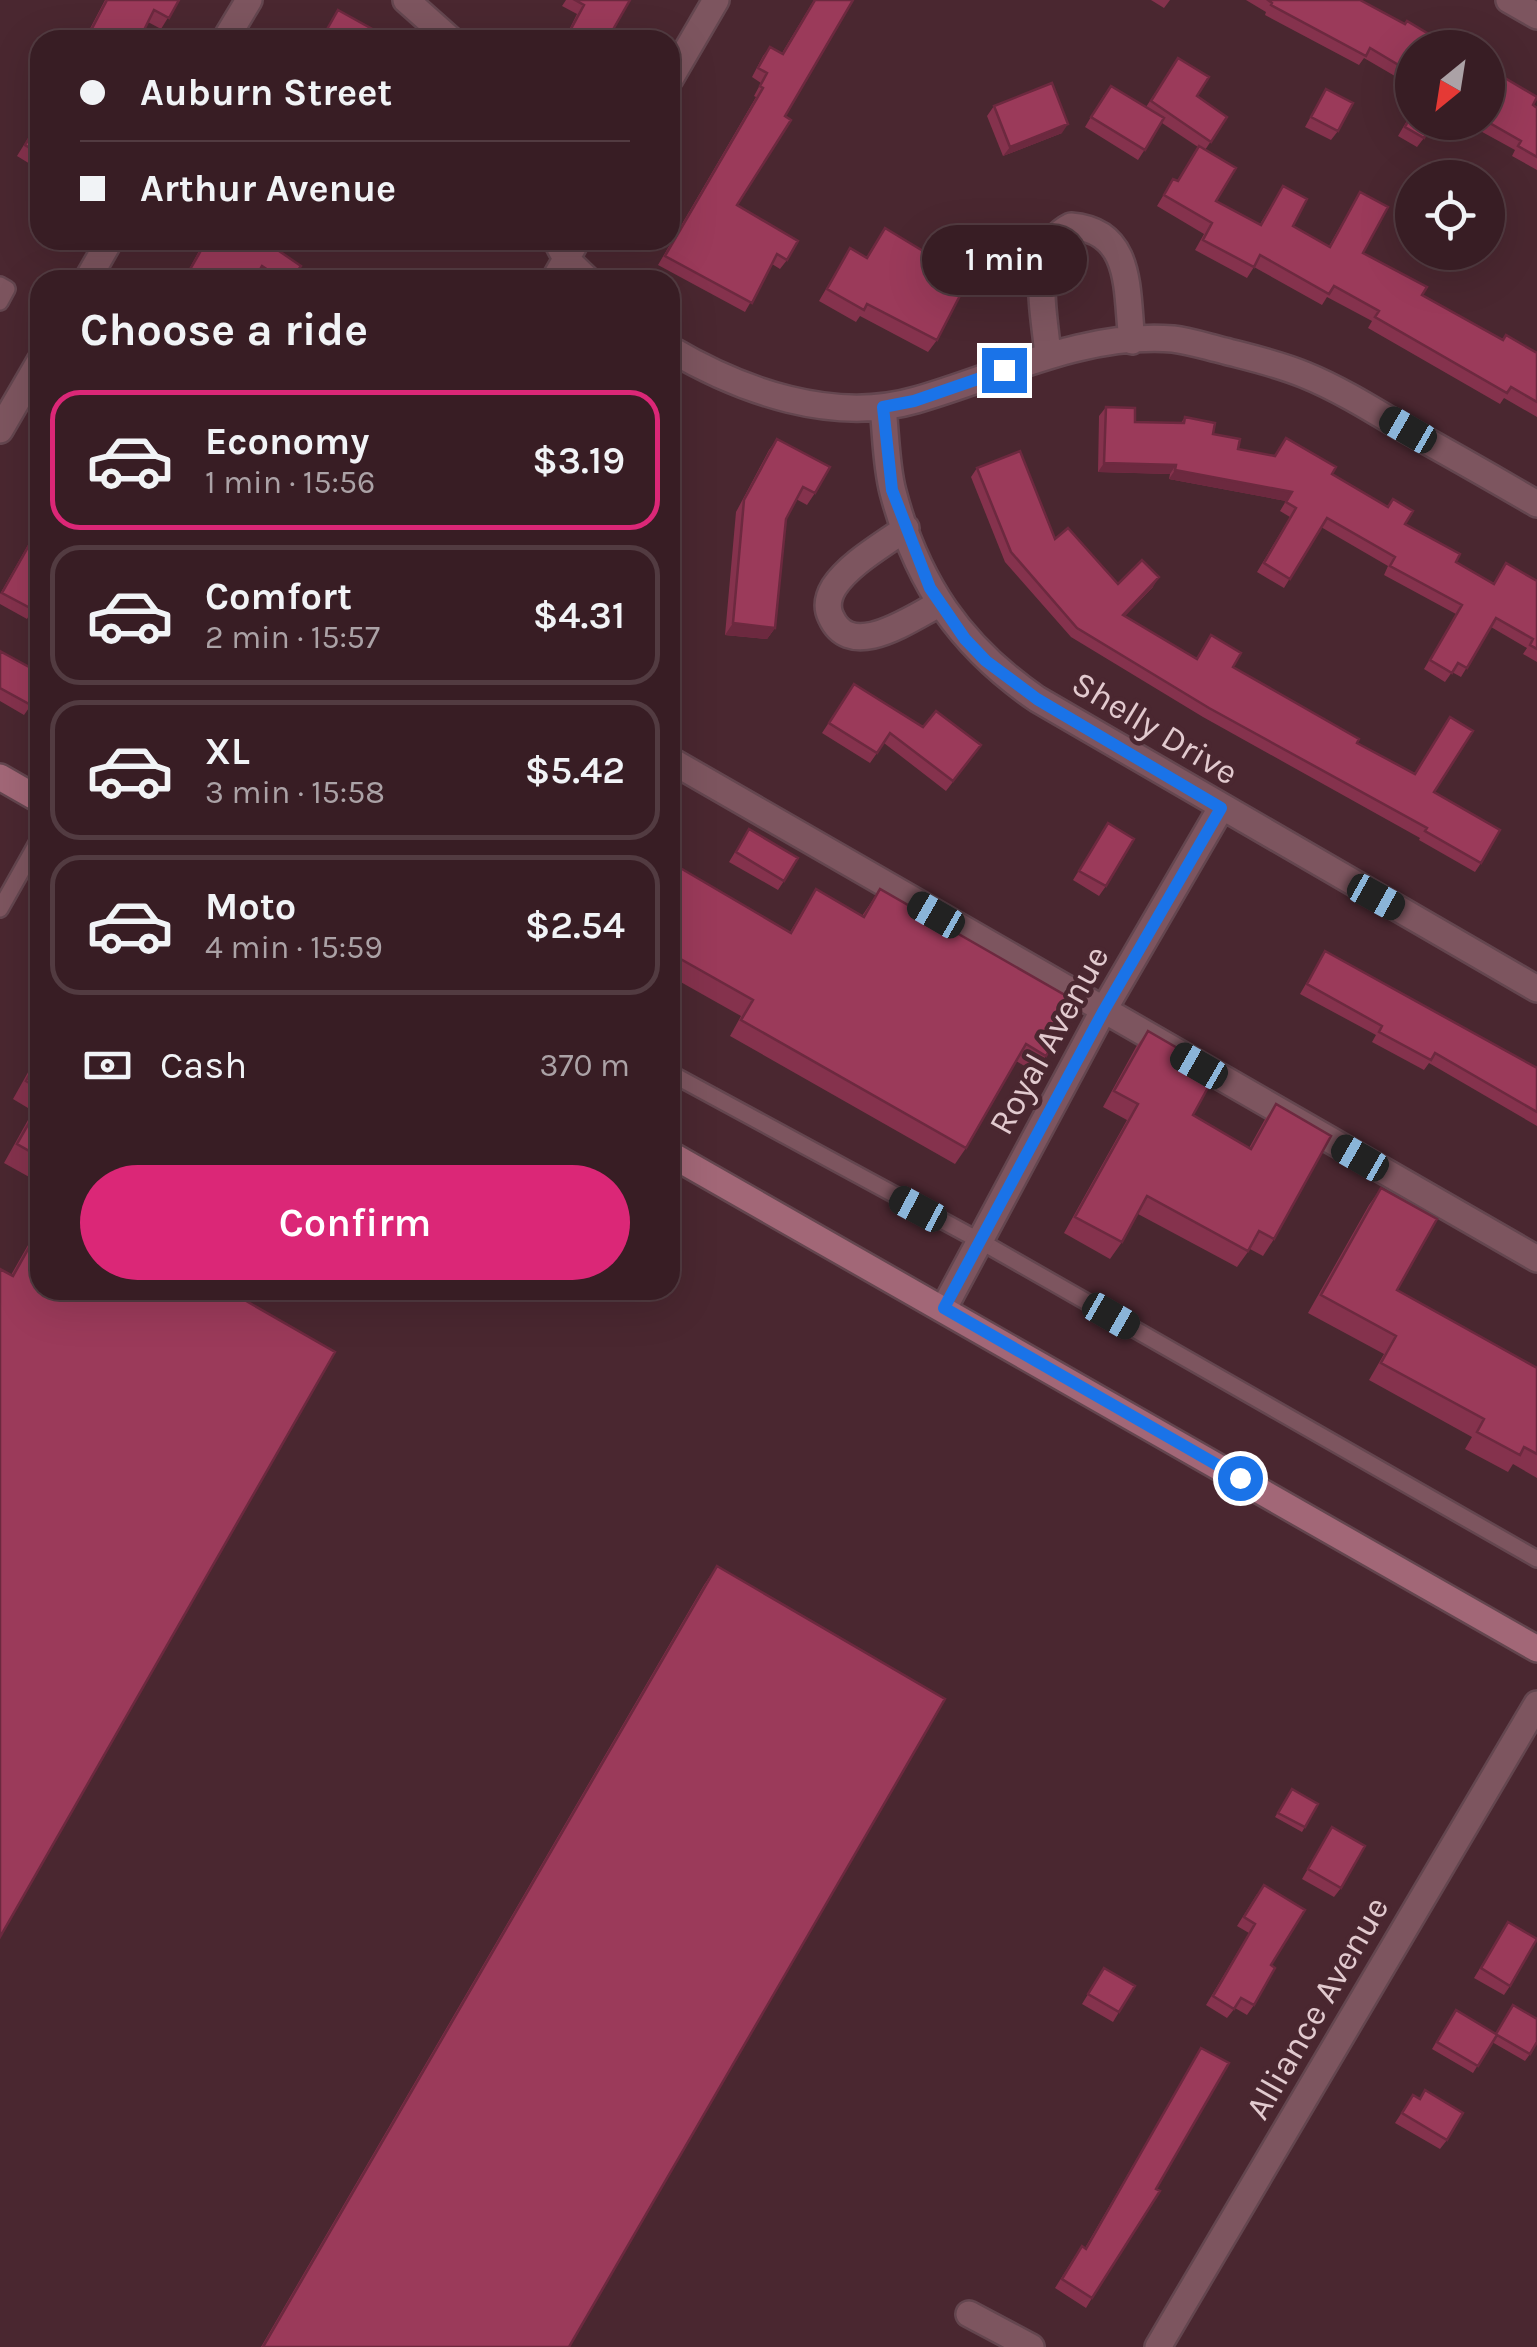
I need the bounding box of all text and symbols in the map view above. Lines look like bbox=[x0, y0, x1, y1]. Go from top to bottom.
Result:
north arrow bbox=[1395, 30, 1505, 140]
map controls bbox=[1395, 30, 1505, 270]
text: Auburn Street bbox=[140, 70, 392, 115]
button: locate bbox=[1395, 160, 1505, 270]
text: Arthur Avenue bbox=[140, 166, 396, 211]
callout: 1 min bbox=[922, 225, 1086, 295]
text: 1 min bbox=[965, 241, 1044, 278]
text: Choose a ride bbox=[80, 304, 368, 356]
route end bbox=[982, 348, 1027, 393]
car bbox=[1375, 402, 1441, 458]
icon: car bbox=[85, 415, 175, 505]
text: Economy bbox=[205, 419, 369, 464]
text: $3.19 bbox=[532, 438, 625, 483]
text: 1 min · 15:56 bbox=[205, 464, 375, 501]
icon: car bbox=[85, 570, 175, 660]
text: Comfort bbox=[205, 574, 352, 619]
text: $4.31 bbox=[533, 593, 625, 638]
text: 2 min · 15:57 bbox=[205, 619, 380, 656]
street label: Shelly Drive bbox=[1065, 662, 1245, 794]
icon: car bbox=[85, 725, 175, 815]
text: XL bbox=[205, 729, 250, 774]
text: $5.42 bbox=[525, 748, 625, 793]
text: 3 min · 15:58 bbox=[205, 774, 385, 811]
car bbox=[1342, 869, 1410, 925]
icon: car bbox=[85, 880, 175, 970]
text: Moto bbox=[205, 884, 296, 929]
car bbox=[903, 887, 969, 943]
text: $2.54 bbox=[525, 903, 625, 948]
text: 4 min · 15:59 bbox=[205, 929, 383, 966]
street label: Royal Avenue bbox=[980, 938, 1118, 1142]
icon: cash bbox=[80, 1038, 135, 1093]
car bbox=[1166, 1038, 1232, 1094]
text: Cash bbox=[160, 1043, 247, 1088]
text: 370 m bbox=[540, 1047, 630, 1084]
car bbox=[1327, 1130, 1393, 1186]
button: Confirm bbox=[80, 1165, 630, 1280]
car bbox=[884, 1182, 952, 1236]
car bbox=[1078, 1288, 1144, 1344]
route start bbox=[1218, 1456, 1263, 1501]
street label: Alliance Avenue bbox=[1237, 1889, 1397, 2127]

